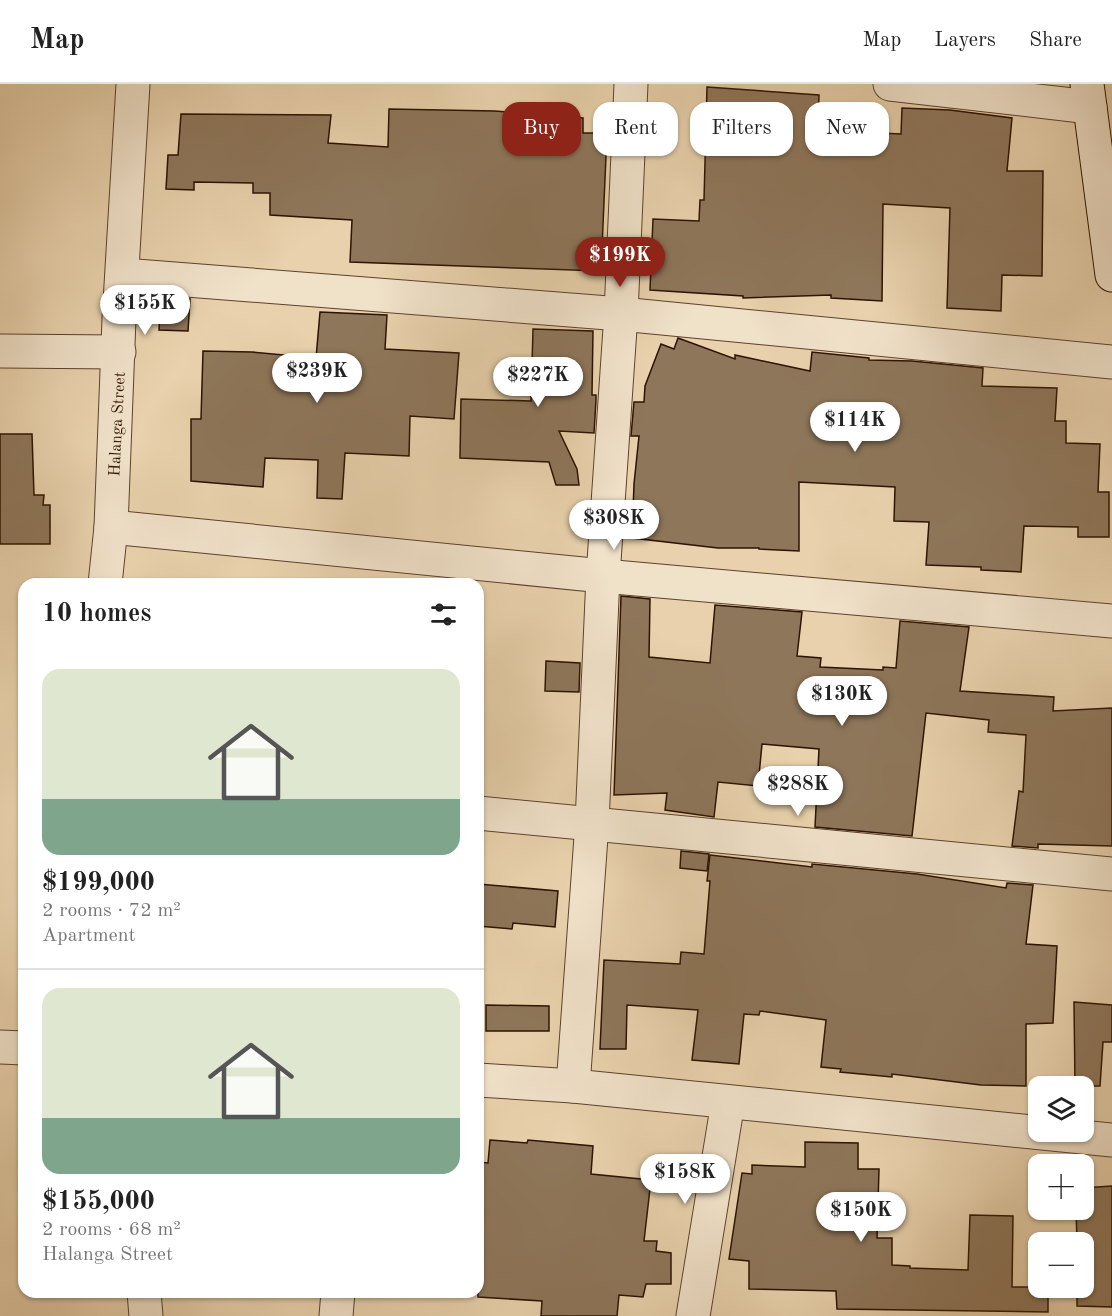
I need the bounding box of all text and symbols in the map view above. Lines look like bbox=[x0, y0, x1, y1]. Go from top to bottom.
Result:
text: Map bbox=[30, 27, 84, 55]
text: Map bbox=[862, 30, 901, 51]
text: Layers bbox=[934, 30, 996, 51]
text: Share bbox=[1029, 30, 1082, 51]
chip: Buy bbox=[502, 102, 581, 156]
chip: Rent bbox=[593, 102, 678, 156]
chip: Filters bbox=[690, 102, 793, 156]
chip: New bbox=[805, 102, 889, 156]
pin: $199K bbox=[578, 237, 662, 288]
text: $199K bbox=[589, 246, 651, 266]
pin: $155K bbox=[103, 285, 187, 336]
text: $155K bbox=[114, 294, 176, 314]
pin: $239K bbox=[275, 353, 359, 404]
pin: $227K bbox=[496, 357, 580, 408]
text: $239K bbox=[286, 362, 348, 382]
text: $227K bbox=[507, 366, 569, 386]
street label: Halanga Street bbox=[107, 371, 129, 477]
pin: $114K bbox=[813, 402, 897, 453]
text: $114K bbox=[824, 411, 886, 431]
pin: $308K bbox=[572, 500, 656, 551]
text: $308K bbox=[583, 509, 645, 529]
icon: filters bbox=[427, 598, 460, 631]
text: 10 homes bbox=[42, 601, 151, 627]
pin: $130K bbox=[800, 676, 884, 727]
text: $130K bbox=[811, 685, 873, 705]
icon: home bbox=[197, 708, 305, 816]
pin: $288K bbox=[756, 766, 840, 817]
text: $288K bbox=[767, 775, 829, 795]
text: $199,000 bbox=[42, 870, 155, 896]
text: 2 rooms · 72 m² bbox=[42, 901, 181, 921]
text: Apartment bbox=[42, 926, 136, 946]
icon: home bbox=[197, 1027, 305, 1135]
map controls bbox=[1028, 1076, 1094, 1298]
button: layers bbox=[1028, 1076, 1094, 1142]
pin: $158K bbox=[643, 1154, 727, 1205]
button: + bbox=[1028, 1154, 1094, 1220]
text: $158K bbox=[654, 1163, 716, 1183]
text: $155,000 bbox=[42, 1189, 155, 1215]
pin: $150K bbox=[819, 1192, 903, 1243]
text: $150K bbox=[830, 1201, 892, 1221]
text: 2 rooms · 68 m² bbox=[42, 1220, 181, 1240]
button: − bbox=[1028, 1232, 1094, 1298]
text: Halanga Street bbox=[42, 1245, 173, 1265]

